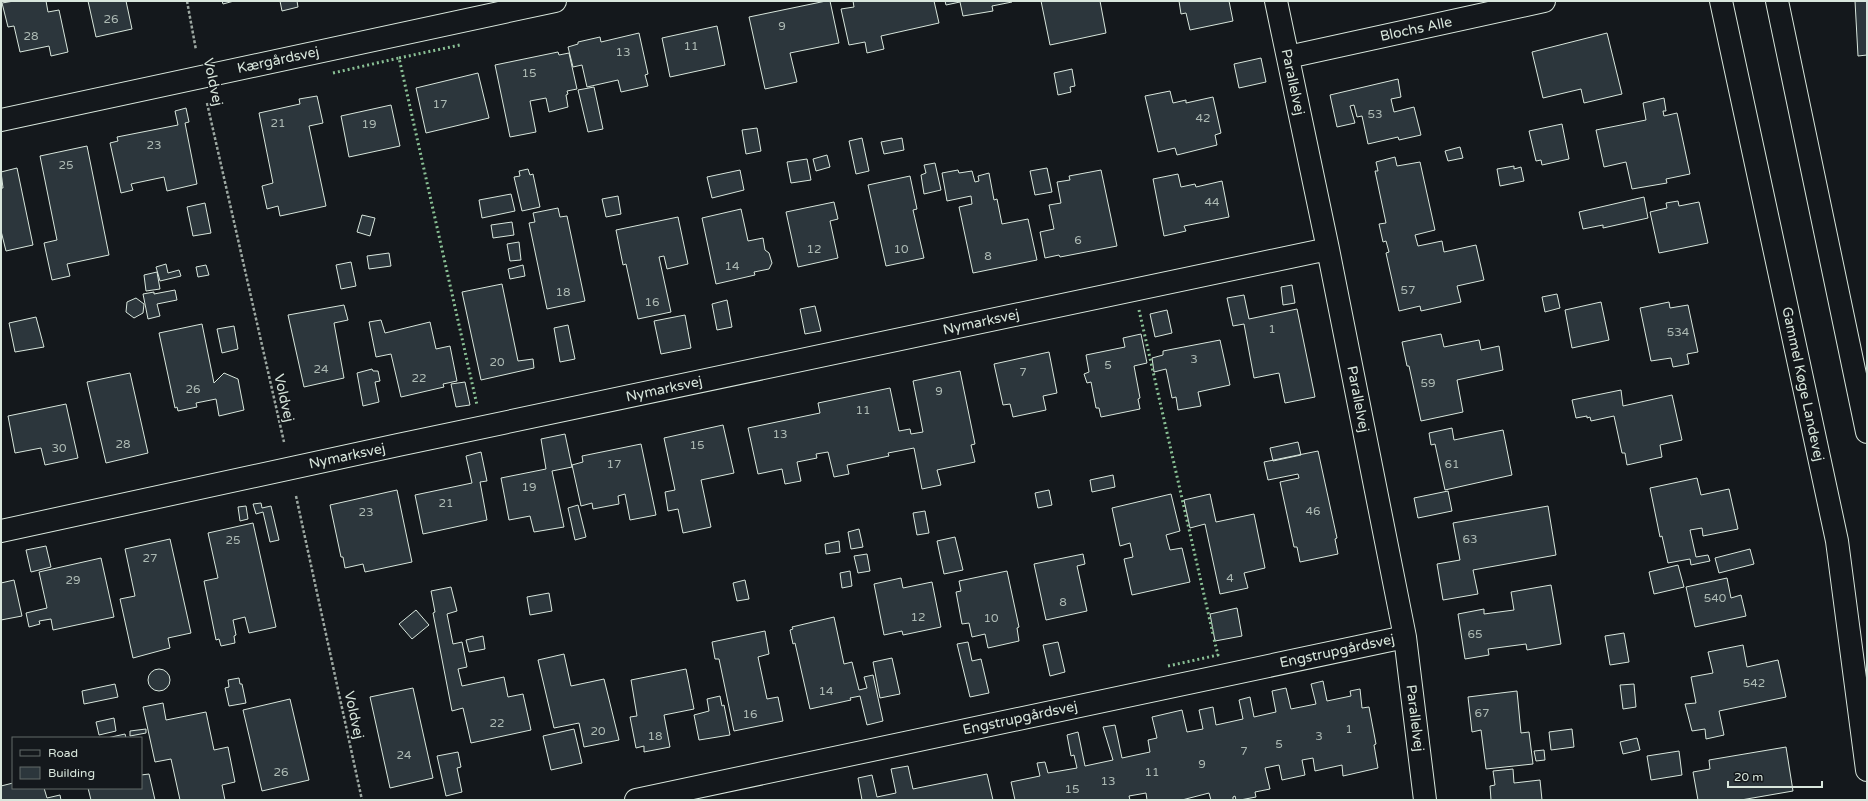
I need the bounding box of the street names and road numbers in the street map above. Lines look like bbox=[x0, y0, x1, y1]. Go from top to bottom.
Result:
street label: Blochs Alle bbox=[1378, 13, 1454, 45]
street label: Kærgårdsvej bbox=[235, 43, 321, 77]
street label: Parallelvej bbox=[1278, 47, 1308, 117]
street label: Voldvej bbox=[200, 56, 226, 108]
street label: Gammel Køge Landevej bbox=[1778, 305, 1828, 463]
street label: Nymarksvej bbox=[941, 306, 1021, 338]
street label: Parallelvej bbox=[1343, 364, 1373, 434]
street label: Voldvej bbox=[270, 372, 298, 424]
street label: Nymarksvej bbox=[624, 373, 704, 405]
street label: Nymarksvej bbox=[307, 440, 387, 472]
street label: Engstrupgårdsvej bbox=[1278, 631, 1396, 671]
street label: Parallelvej bbox=[1402, 684, 1428, 752]
street label: Voldvej bbox=[341, 689, 367, 741]
street label: Engstrupgårdsvej bbox=[961, 698, 1079, 738]

